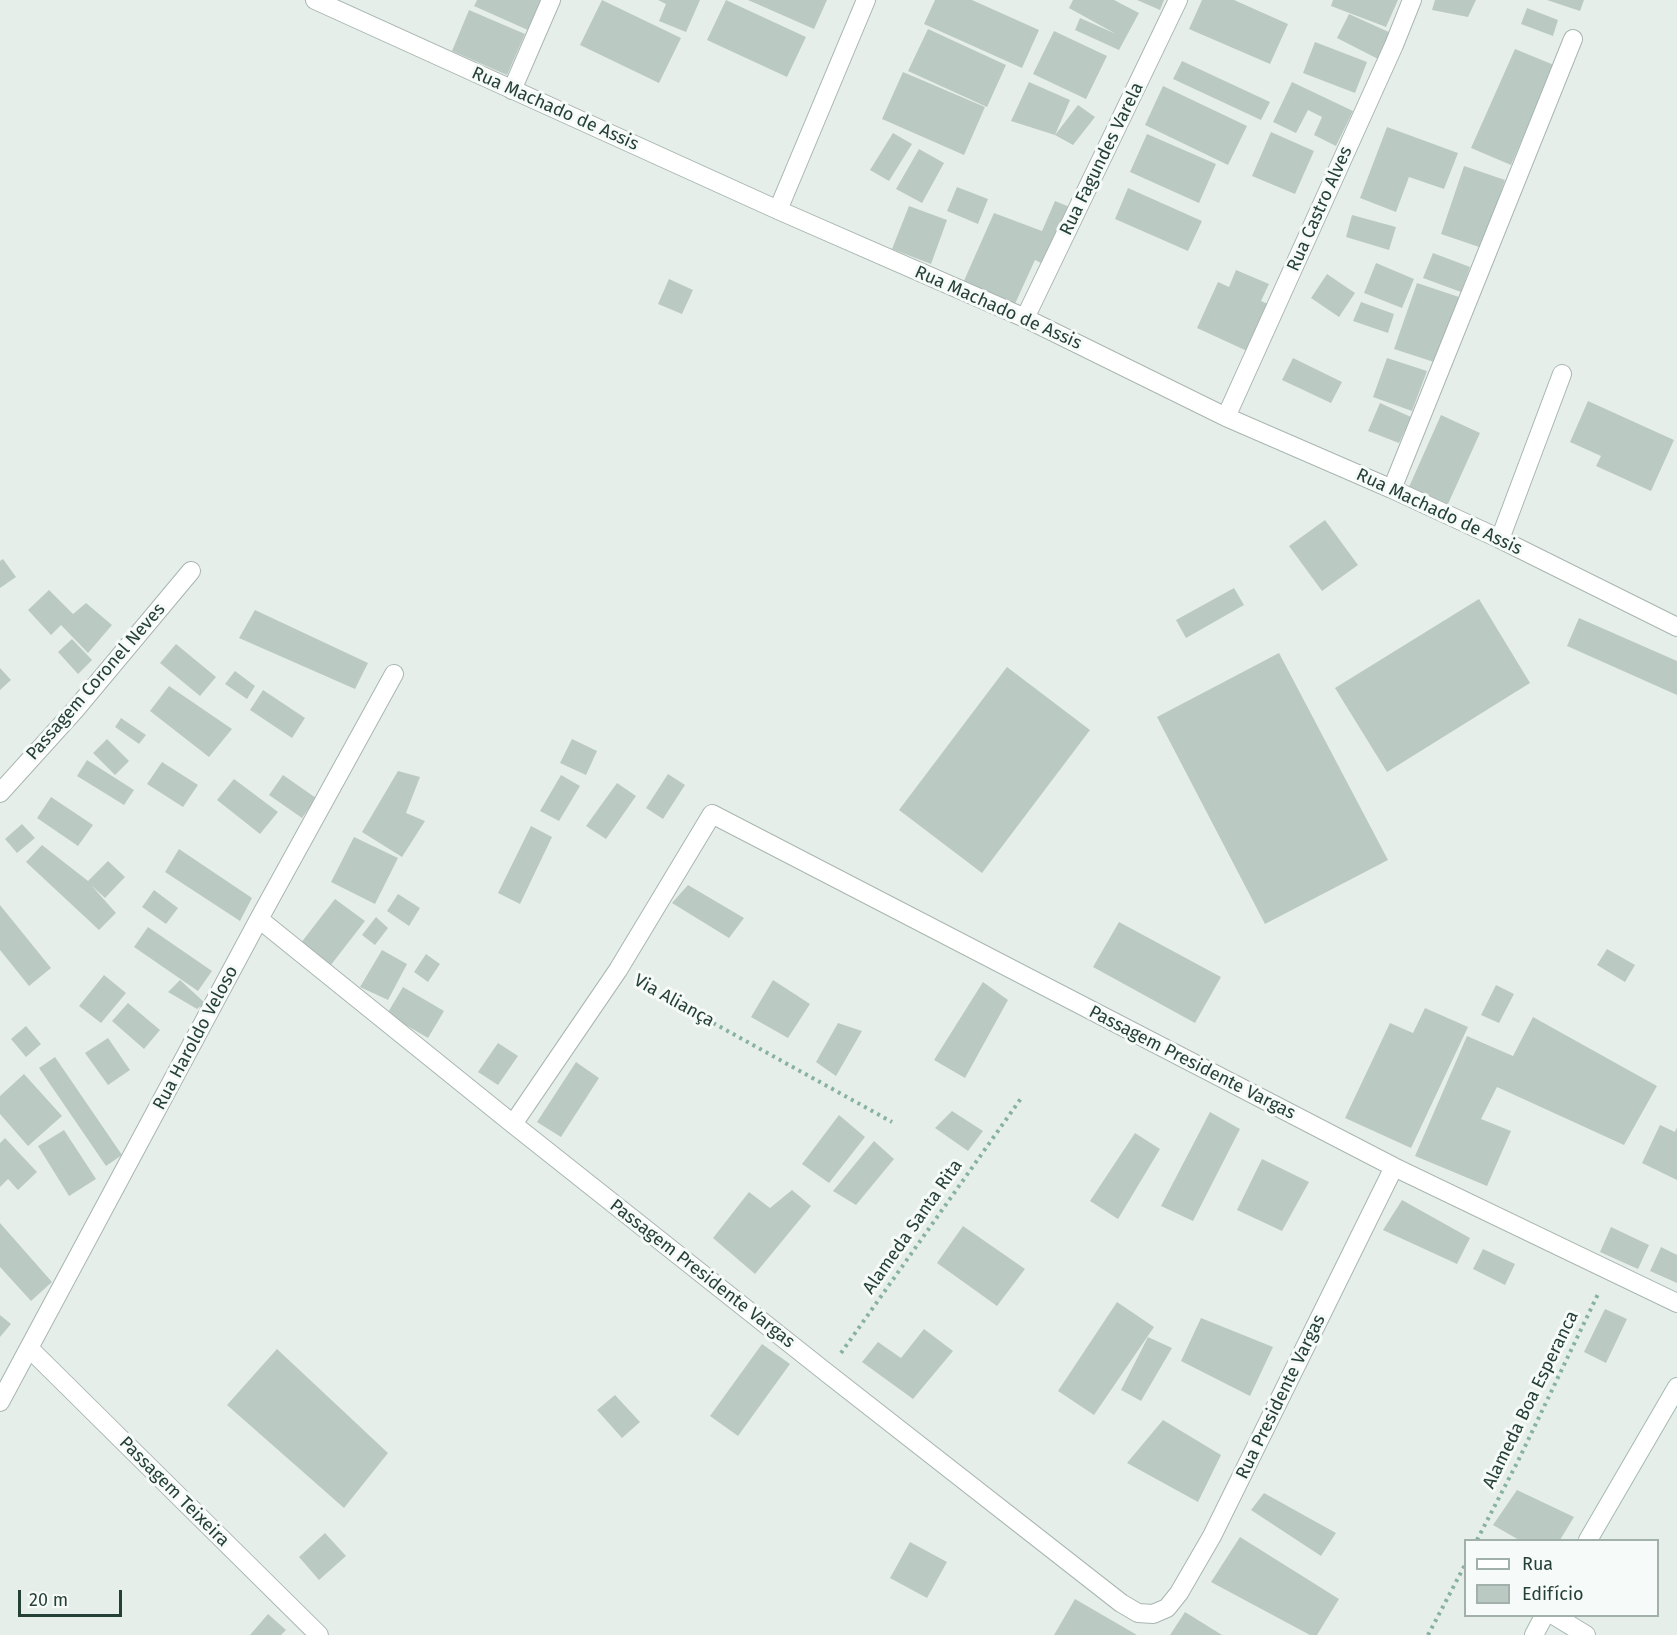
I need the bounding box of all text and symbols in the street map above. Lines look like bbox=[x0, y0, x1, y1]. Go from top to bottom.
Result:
street label: Rua Machado de Assis bbox=[468, 62, 642, 156]
street label: Rua Fagundes Varela bbox=[1056, 79, 1148, 239]
street label: Rua Castro Alves bbox=[1283, 143, 1357, 275]
street label: Rua Machado de Assis bbox=[911, 261, 1085, 355]
street label: Rua Machado de Assis bbox=[1353, 464, 1525, 560]
street label: Passagem Coronel Neves bbox=[22, 599, 170, 765]
street label: Rua Haroldo Veloso bbox=[149, 962, 243, 1114]
street label: Via Aliança bbox=[630, 970, 718, 1032]
street label: Passagem Presidente Vargas bbox=[1085, 1001, 1299, 1125]
street label: Alameda Santa Rita bbox=[859, 1156, 967, 1298]
street label: Passagem Presidente Vargas bbox=[605, 1195, 799, 1353]
street label: Alameda Boa Esperanca bbox=[1479, 1308, 1583, 1492]
street label: Rua Presidente Vargas bbox=[1232, 1311, 1330, 1483]
street label: Passagem Teixeira bbox=[114, 1432, 234, 1552]
legend bbox=[1464, 1539, 1659, 1617]
text: Rua bbox=[1522, 1553, 1553, 1575]
scale bar bbox=[21, 1578, 124, 1616]
text: Edifício bbox=[1522, 1583, 1584, 1605]
text: 20 m bbox=[29, 1589, 68, 1611]

